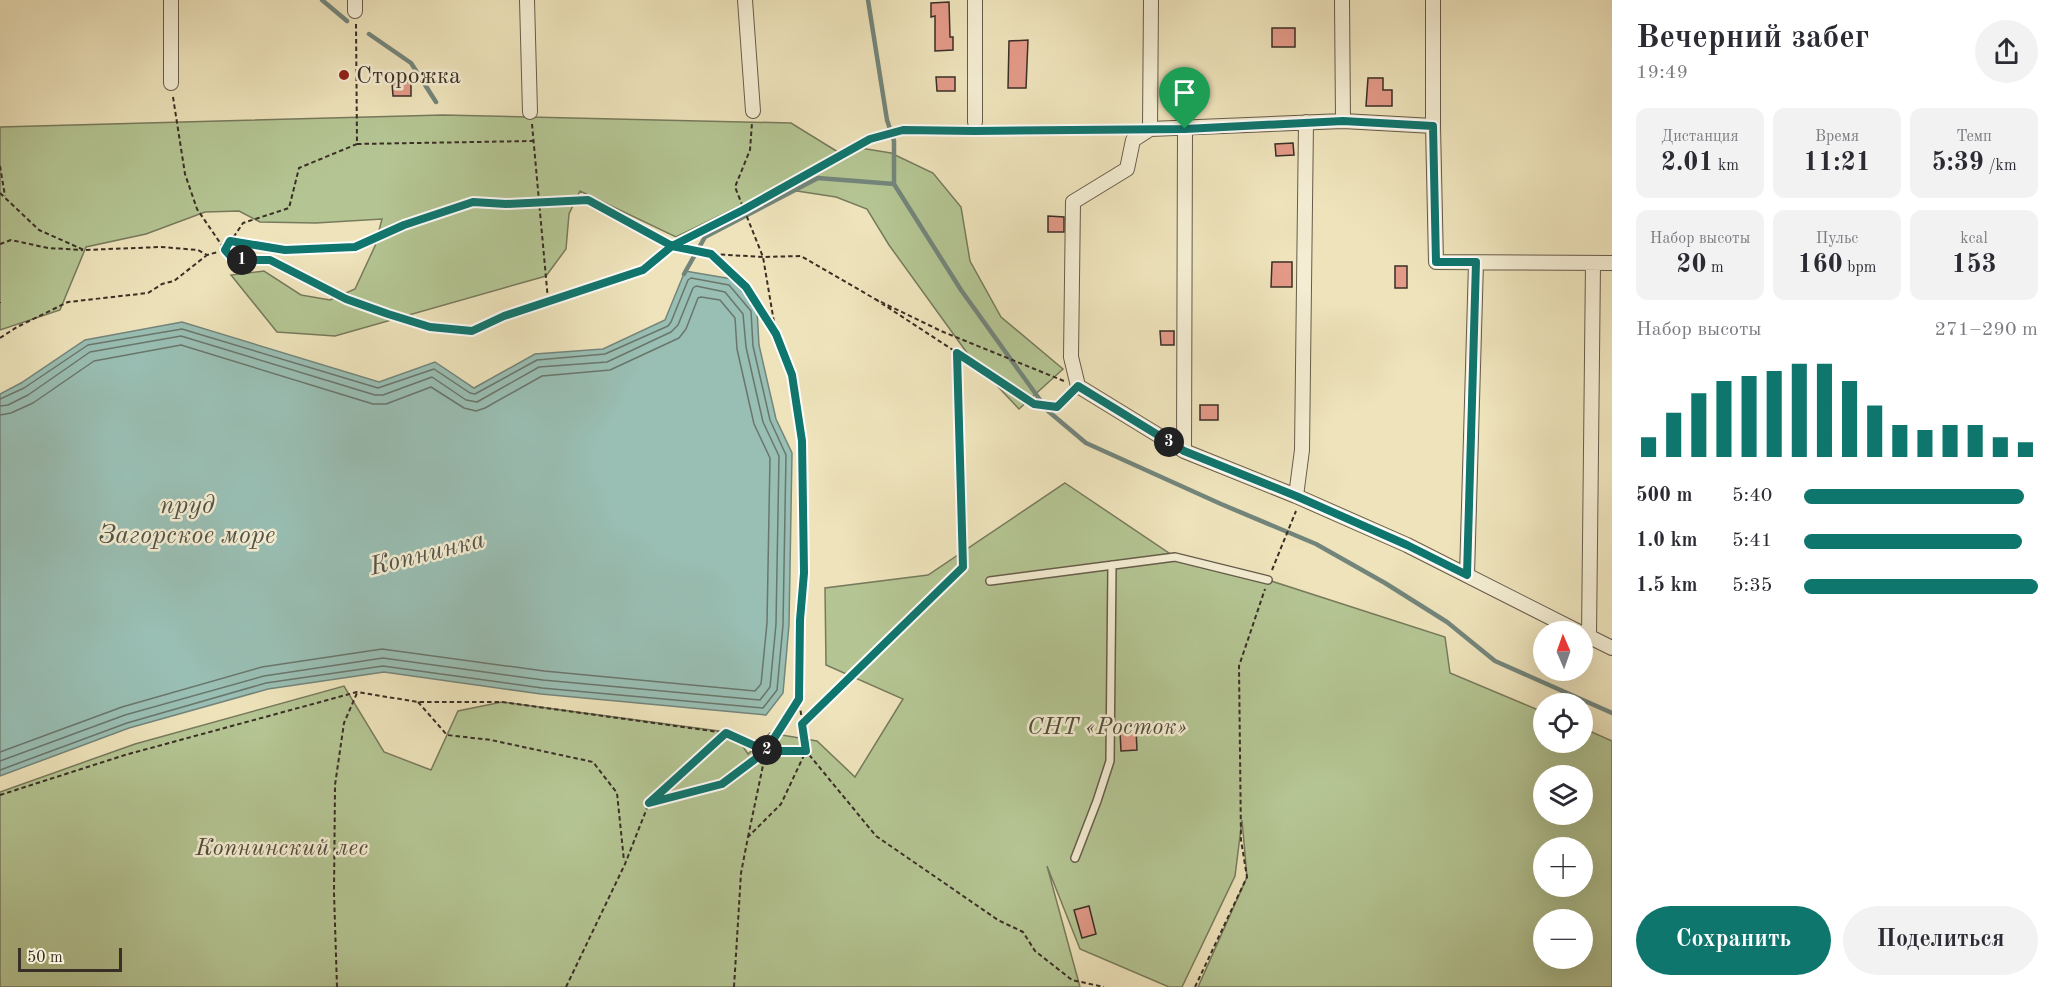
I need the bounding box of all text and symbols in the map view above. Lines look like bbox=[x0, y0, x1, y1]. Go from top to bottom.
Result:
button: share bbox=[1975, 20, 2038, 83]
text: Вечерний забег bbox=[1636, 22, 1869, 55]
text: 19:49 bbox=[1636, 63, 1688, 83]
place label: Сторожка bbox=[356, 65, 461, 89]
pin bbox=[1159, 67, 1210, 129]
marker: Сторожка bbox=[337, 68, 351, 82]
icon: arrive bbox=[1168, 76, 1201, 109]
text: Дистанция bbox=[1661, 129, 1739, 145]
text: Время bbox=[1815, 129, 1859, 145]
text: Темп bbox=[1956, 129, 1992, 145]
text: 2.01 bbox=[1661, 150, 1714, 176]
text: 11:21 bbox=[1803, 150, 1871, 176]
text: 5:39 bbox=[1931, 150, 1984, 176]
text: km bbox=[1714, 158, 1739, 174]
text: /km bbox=[1984, 158, 2017, 174]
text: Набор высоты bbox=[1650, 231, 1750, 247]
text: Пульс bbox=[1816, 231, 1858, 247]
text: kcal bbox=[1960, 231, 1988, 247]
pin: 1 bbox=[227, 245, 257, 275]
text: 1 bbox=[237, 252, 247, 268]
text: 20 bbox=[1676, 252, 1706, 278]
text: 160 bbox=[1798, 252, 1843, 278]
text: 153 bbox=[1951, 252, 1997, 278]
text: m bbox=[1706, 260, 1724, 276]
text: bpm bbox=[1843, 260, 1876, 276]
text: Набор высоты bbox=[1636, 320, 1762, 340]
text: 271–290 m bbox=[1935, 320, 2038, 340]
pin: 3 bbox=[1154, 427, 1184, 457]
text: 3 bbox=[1164, 434, 1174, 450]
text: 500 m bbox=[1636, 486, 1692, 506]
text: 5:40 bbox=[1732, 486, 1772, 506]
water label: пруд Загорское море bbox=[99, 493, 275, 549]
water label: Копнинка bbox=[366, 527, 488, 581]
text: 1.0 km bbox=[1636, 531, 1698, 551]
text: 5:41 bbox=[1732, 531, 1772, 551]
text: 1.5 km bbox=[1636, 576, 1698, 596]
text: 5:35 bbox=[1732, 576, 1772, 596]
north arrow bbox=[1533, 621, 1593, 681]
map controls bbox=[1533, 621, 1593, 969]
button: locate bbox=[1533, 693, 1593, 753]
park label: СНТ «Росток» bbox=[1027, 716, 1187, 740]
pin: 2 bbox=[752, 735, 782, 765]
text: 2 bbox=[762, 742, 772, 758]
button: layers bbox=[1533, 765, 1593, 825]
park label: Копнинский лес bbox=[195, 837, 368, 861]
button: + bbox=[1533, 837, 1593, 897]
button: Сохранить bbox=[1636, 906, 1831, 975]
button: Поделиться bbox=[1843, 906, 2038, 975]
button: − bbox=[1533, 909, 1593, 969]
scale bar bbox=[18, 945, 122, 972]
text: 50 m bbox=[27, 950, 63, 966]

